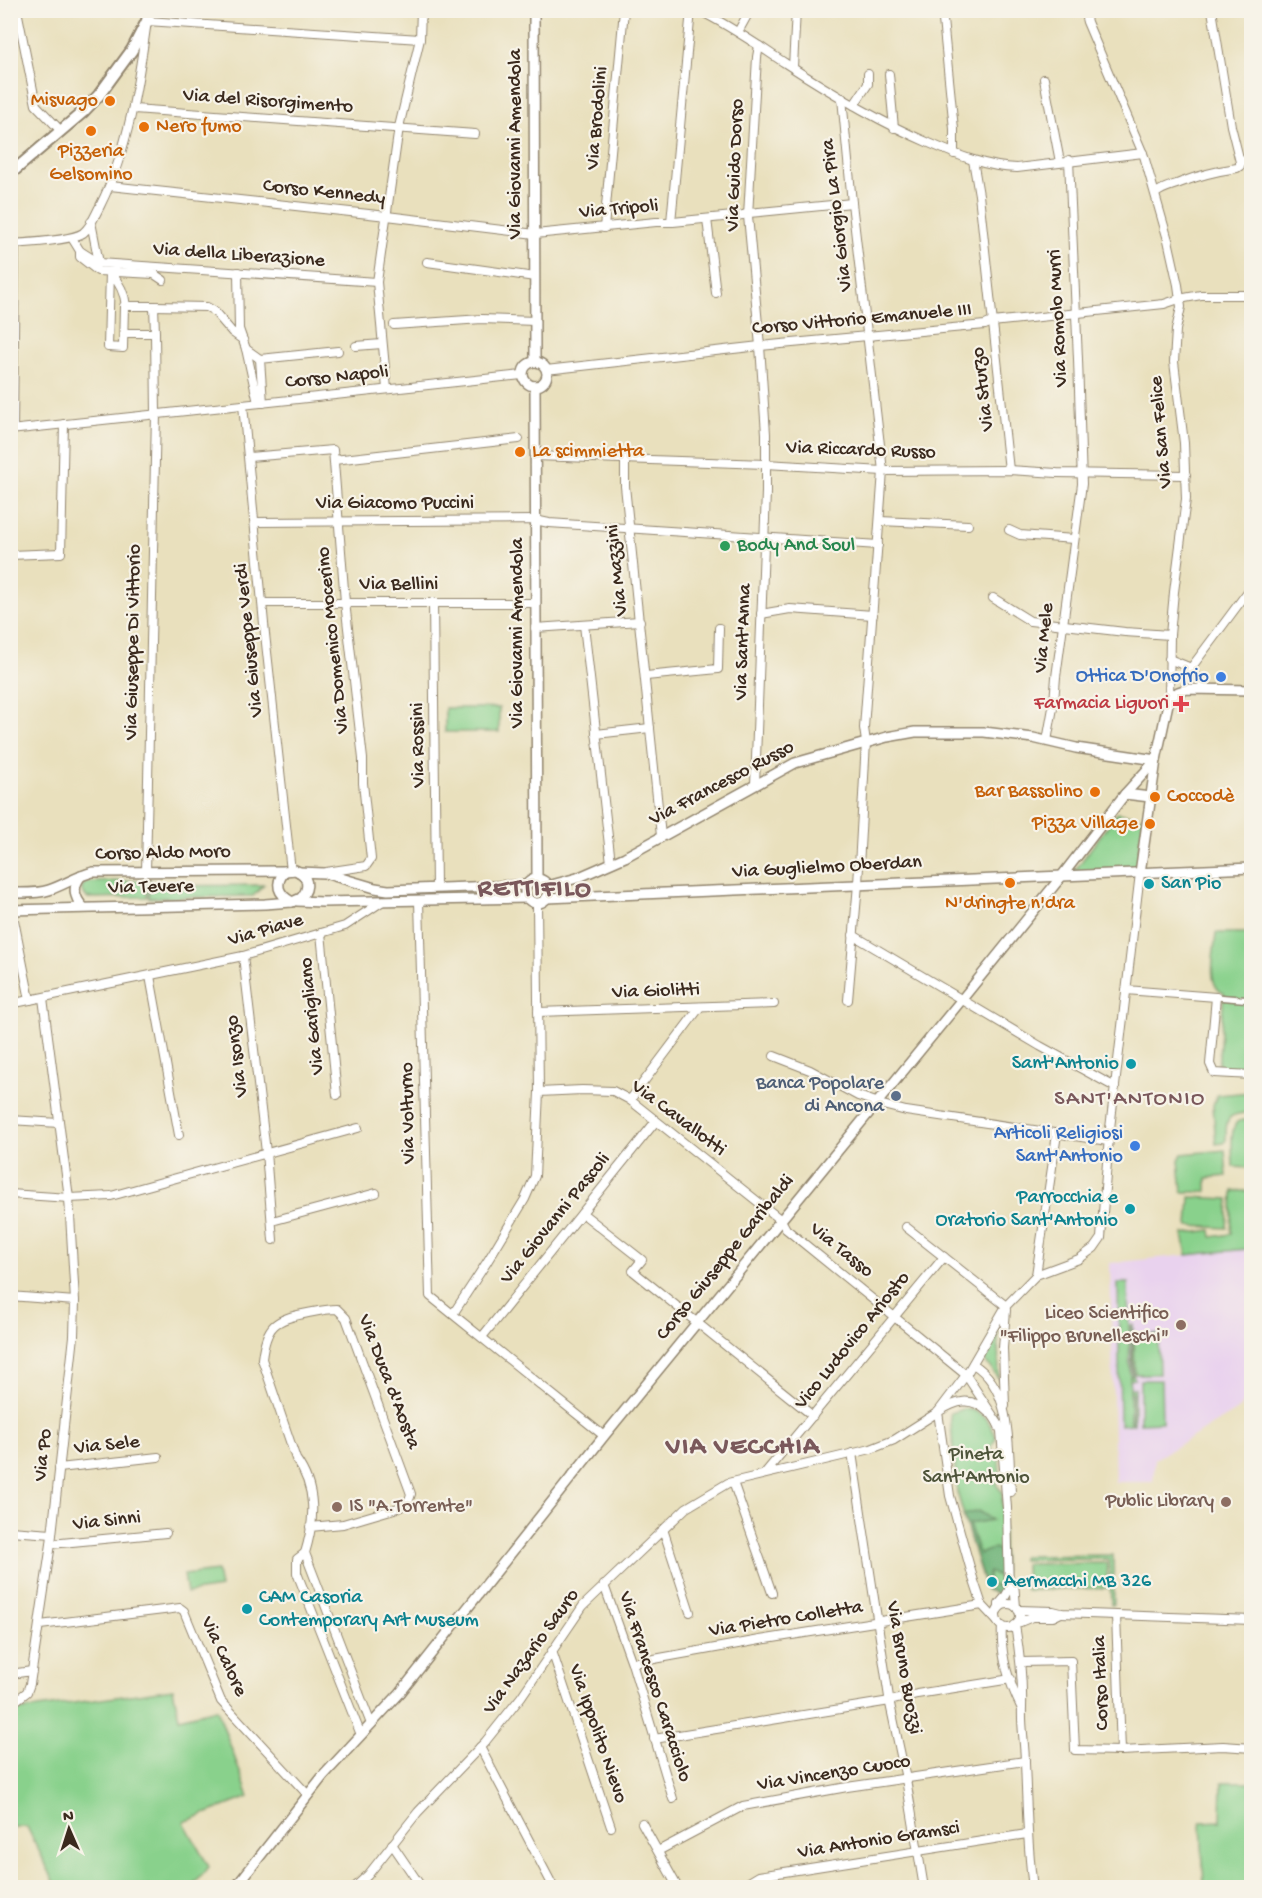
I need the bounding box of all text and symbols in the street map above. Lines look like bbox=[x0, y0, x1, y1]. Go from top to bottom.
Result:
street label: Via Giovanni Amendola bbox=[505, 48, 528, 240]
street label: Via Brodolini bbox=[582, 65, 614, 172]
street label: Via del Risorgimento bbox=[181, 85, 354, 119]
place label: Misvago bbox=[31, 90, 98, 113]
marker: Misvago bbox=[103, 94, 117, 108]
street label: Via Guido Dorso bbox=[722, 98, 750, 233]
place label: Nero fumo bbox=[156, 116, 242, 139]
marker: Nero fumo bbox=[137, 120, 151, 134]
marker: Pizzeria Gelsomino bbox=[84, 124, 98, 138]
street label: Via Giorgio La Pira bbox=[817, 137, 859, 293]
place label: Pizzeria Gelsomino bbox=[49, 141, 133, 187]
street label: Corso Kennedy bbox=[262, 175, 387, 211]
street label: Via Tripoli bbox=[577, 195, 660, 225]
street label: Via della Liberazione bbox=[151, 238, 326, 274]
street label: Via Romolo Murri bbox=[1044, 248, 1074, 389]
street label: Corso Vittorio Emanuele III bbox=[751, 299, 973, 341]
street label: Via Sturzo bbox=[967, 346, 1001, 433]
street label: Corso Napoli bbox=[284, 361, 390, 395]
street label: Via San Felice bbox=[1146, 374, 1178, 490]
street label: Via Riccardo Russo bbox=[785, 437, 936, 465]
place label: La scimmietta bbox=[532, 441, 645, 464]
marker: La scimmietta bbox=[513, 445, 527, 459]
street label: Via Giacomo Puccini bbox=[315, 493, 474, 516]
street label: Via Mazzini bbox=[602, 523, 634, 618]
place label: Body And Soul bbox=[736, 535, 855, 558]
street label: Via Giovanni Amendola bbox=[507, 537, 530, 729]
marker: Body And Soul bbox=[718, 539, 732, 553]
street label: Via Giuseppe Di Vittorio bbox=[121, 544, 147, 741]
street label: Via Domenico Mocerino bbox=[313, 545, 355, 736]
street label: Via Giuseppe Verdi bbox=[230, 562, 270, 719]
street label: Via Bellini bbox=[359, 574, 438, 597]
street label: Via Sant'Anna bbox=[730, 583, 758, 702]
street label: Via Mele bbox=[1030, 601, 1060, 675]
place label: Ottica D'Onofrio bbox=[1076, 666, 1209, 689]
marker: Ottica D'Onofrio bbox=[1214, 670, 1228, 684]
place label: Farmacia Liguori bbox=[1033, 693, 1169, 716]
marker: Farmacia Liguori bbox=[1174, 697, 1188, 711]
street label: Via Rossini bbox=[407, 702, 431, 789]
street label: Via Francesco Russo bbox=[645, 736, 798, 832]
place label: Bar Bassolino bbox=[974, 781, 1083, 804]
marker: Bar Bassolino bbox=[1088, 785, 1102, 799]
place label: Coccodè bbox=[1167, 786, 1235, 809]
marker: Coccodè bbox=[1148, 790, 1162, 804]
place label: Pizza Village bbox=[1031, 813, 1139, 836]
marker: Pizza Village bbox=[1143, 817, 1157, 831]
street label: Corso Aldo Moro bbox=[95, 841, 231, 867]
street label: Via Guglielmo Oberdan bbox=[731, 852, 923, 885]
place label: San Pio bbox=[1161, 873, 1221, 896]
district label: RETTIFILO bbox=[477, 875, 592, 906]
street label: Via Tevere bbox=[107, 876, 195, 900]
marker: N'dringte n'dra bbox=[1003, 876, 1017, 890]
marker: San Pio bbox=[1142, 877, 1156, 891]
place label: N'dringte n'dra bbox=[945, 893, 1076, 916]
street label: Via Piave bbox=[225, 909, 307, 953]
street label: Via Garigliano bbox=[295, 956, 331, 1077]
street label: Via Giolitti bbox=[611, 979, 700, 1005]
street label: Via Isonzo bbox=[222, 1014, 255, 1099]
place label: Sant'Antonio bbox=[1012, 1053, 1119, 1076]
marker: Sant'Antonio bbox=[1124, 1057, 1138, 1071]
street label: Via Volturno bbox=[397, 1062, 421, 1165]
place label: Banca Popolare di Ancona bbox=[755, 1073, 885, 1119]
street label: Via Cavallotti bbox=[625, 1075, 730, 1162]
district label: SANT'ANTONIO bbox=[1054, 1087, 1206, 1113]
marker: Banca Popolare di Ancona bbox=[889, 1089, 903, 1103]
place label: Articoli Religiosi Sant'Antonio bbox=[994, 1123, 1123, 1169]
marker: Articoli Religiosi Sant'Antonio bbox=[1128, 1139, 1142, 1153]
street label: Via Giovanni Pascoli bbox=[495, 1149, 616, 1290]
street label: Corso Giuseppe Garibaldi bbox=[652, 1170, 800, 1346]
place label: Parrocchia e Oratorio Sant'Antonio bbox=[936, 1187, 1119, 1233]
marker: Parrocchia e Oratorio Sant'Antonio bbox=[1123, 1202, 1137, 1216]
street label: Via Tasso bbox=[804, 1218, 877, 1284]
street label: Vico Ludovico Ariosto bbox=[790, 1267, 916, 1415]
place label: Liceo Scientifico "Filippo Brunelleschi" bbox=[999, 1303, 1169, 1349]
street label: Via Duca d'Aosta bbox=[351, 1311, 424, 1453]
marker: Liceo Scientifico "Filippo Brunelleschi" bbox=[1174, 1318, 1188, 1332]
street label: Via Po bbox=[30, 1428, 58, 1483]
street label: Via Sele bbox=[72, 1431, 142, 1461]
district label: VIA VECCHIA bbox=[665, 1433, 820, 1464]
park label: Pineta Sant'Antonio bbox=[922, 1444, 1030, 1490]
place label: Public Library bbox=[1104, 1491, 1214, 1514]
marker: Public Library bbox=[1219, 1495, 1233, 1509]
place label: IS "A.Torrente" bbox=[349, 1496, 473, 1519]
marker: IS "A.Torrente" bbox=[330, 1500, 344, 1514]
street label: Via Sinni bbox=[71, 1507, 142, 1537]
place label: Aermacchi MB 326 bbox=[1004, 1571, 1152, 1594]
marker: Aermacchi MB 326 bbox=[985, 1575, 999, 1589]
street label: Via Nazario Sauro bbox=[478, 1585, 585, 1720]
place label: CAM Casoria Contemporary Art Museum bbox=[259, 1587, 479, 1633]
street label: Via Francesco Caracciolo bbox=[612, 1588, 696, 1785]
street label: Via Pietro Colletta bbox=[707, 1596, 865, 1644]
street label: Via Bruno Buozzi bbox=[880, 1599, 926, 1736]
marker: CAM Casoria Contemporary Art Museum bbox=[240, 1602, 254, 1616]
street label: Via Calore bbox=[194, 1613, 252, 1701]
street label: Corso Italia bbox=[1089, 1634, 1115, 1731]
street label: Via Ippolito Nievo bbox=[562, 1661, 631, 1806]
street label: Via Vincenzo Cuoco bbox=[755, 1751, 912, 1798]
north arrow bbox=[39, 1799, 99, 1859]
text: N bbox=[63, 1808, 75, 1827]
street label: Via Antonio Gramsci bbox=[795, 1817, 962, 1865]

